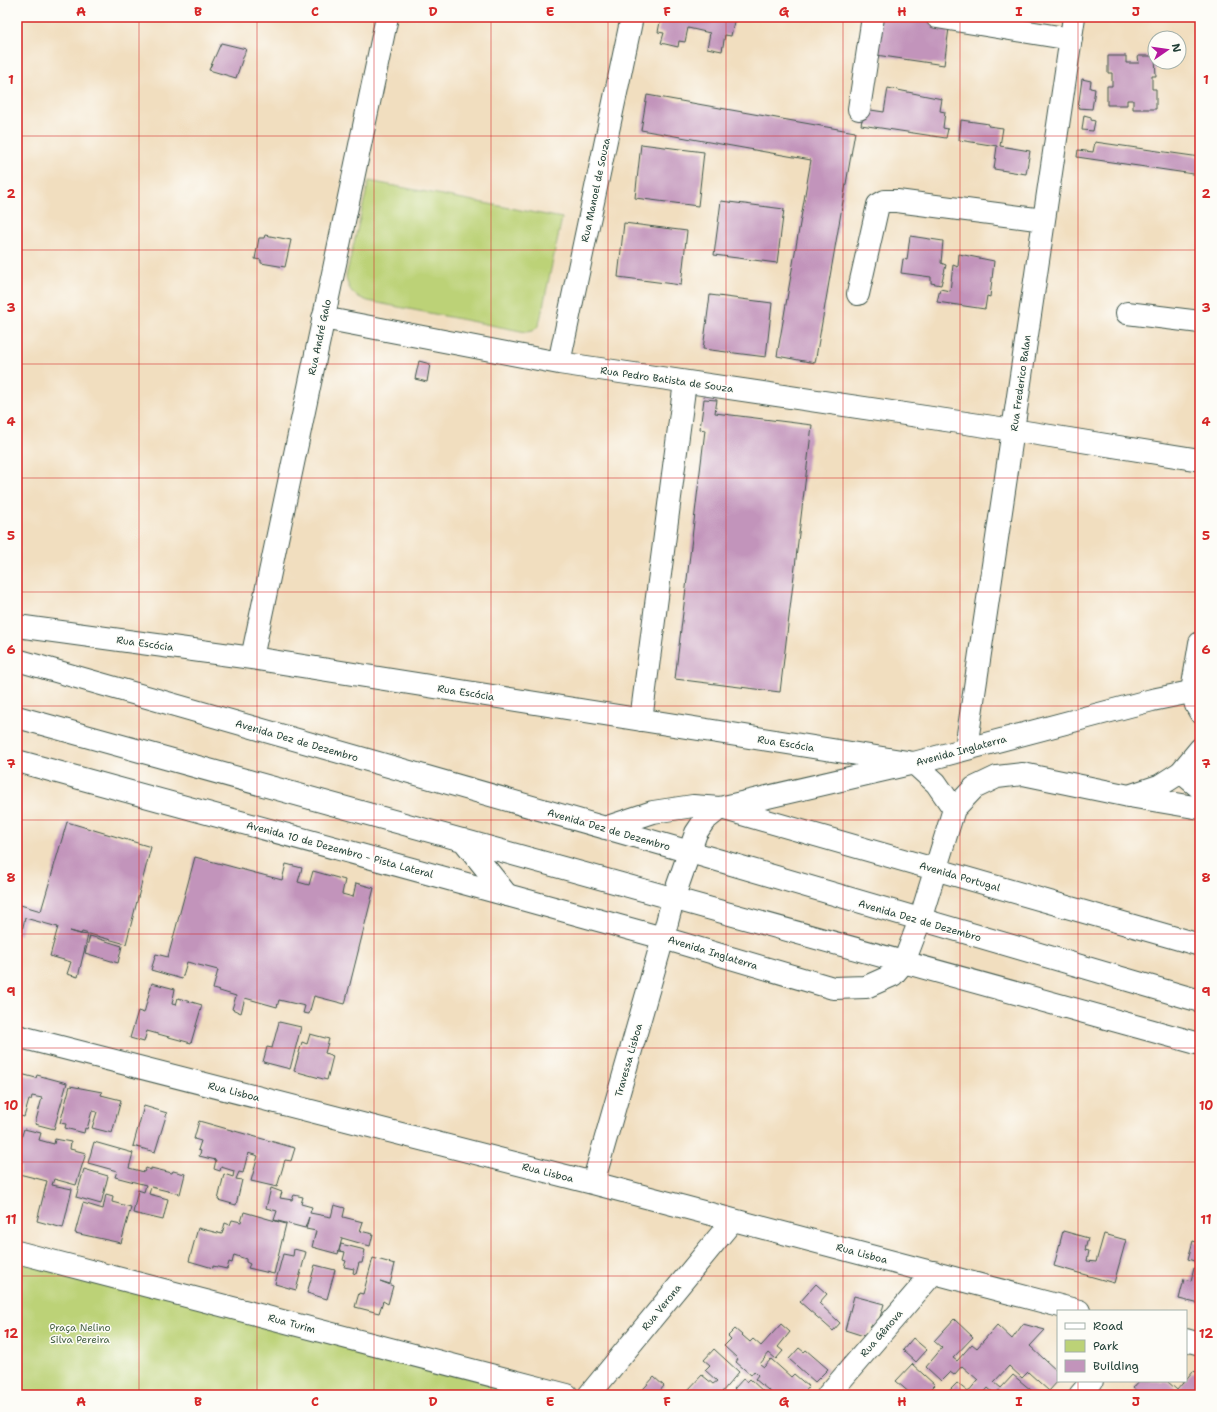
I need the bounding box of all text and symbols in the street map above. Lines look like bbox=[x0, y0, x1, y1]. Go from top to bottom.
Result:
text: A bbox=[76, 3, 86, 20]
text: B bbox=[194, 3, 202, 20]
text: C bbox=[311, 3, 319, 20]
text: D bbox=[428, 3, 438, 20]
text: E bbox=[546, 3, 555, 20]
text: F bbox=[663, 3, 671, 20]
text: G bbox=[779, 3, 790, 20]
text: H bbox=[897, 3, 907, 20]
text: I bbox=[1015, 3, 1023, 20]
text: J bbox=[1132, 3, 1140, 20]
north arrow bbox=[1147, 30, 1187, 70]
text: N bbox=[1168, 42, 1185, 54]
text: 1 bbox=[8, 71, 14, 88]
text: 1 bbox=[1203, 71, 1209, 88]
street label: Rua Manoel de Souza bbox=[578, 136, 613, 243]
text: 2 bbox=[6, 185, 16, 202]
text: 2 bbox=[1201, 185, 1211, 202]
street label: Rua André Galo bbox=[305, 298, 334, 376]
text: 3 bbox=[6, 299, 16, 316]
text: 3 bbox=[1201, 299, 1211, 316]
street label: Rua Frederico Balan bbox=[1007, 334, 1034, 432]
street label: Rua Pedro Batista de Souza bbox=[600, 364, 735, 395]
text: 4 bbox=[6, 413, 16, 430]
text: 4 bbox=[1201, 413, 1211, 430]
text: 5 bbox=[7, 527, 15, 544]
text: 5 bbox=[1202, 527, 1210, 544]
street label: Rua Escócia bbox=[116, 633, 175, 654]
text: 6 bbox=[6, 641, 16, 658]
text: 6 bbox=[1201, 641, 1211, 658]
street label: Rua Escócia bbox=[437, 682, 496, 704]
street label: Avenida Dez de Dezembro bbox=[234, 717, 360, 764]
street label: Avenida Inglaterra bbox=[914, 732, 1009, 769]
street label: Rua Escócia bbox=[757, 733, 816, 755]
text: 7 bbox=[6, 755, 16, 772]
text: 7 bbox=[1201, 755, 1211, 772]
street label: Avenida Dez de Dezembro bbox=[546, 806, 672, 853]
street label: Avenida 10 de Dezembro - Pista Lateral bbox=[245, 818, 435, 881]
street label: Avenida Portugal bbox=[918, 859, 1002, 894]
text: 8 bbox=[6, 869, 16, 886]
text: 8 bbox=[1201, 869, 1211, 886]
street label: Avenida Dez de Dezembro bbox=[857, 897, 983, 944]
street label: Avenida Inglaterra bbox=[666, 933, 760, 973]
text: 9 bbox=[6, 983, 16, 1000]
text: 9 bbox=[1201, 983, 1211, 1000]
street label: Travessa Lisboa bbox=[612, 1021, 645, 1098]
street label: Rua Lisboa bbox=[207, 1079, 262, 1104]
text: 10 bbox=[4, 1097, 18, 1114]
text: 10 bbox=[1199, 1097, 1213, 1114]
street label: Rua Lisboa bbox=[521, 1160, 576, 1185]
text: 11 bbox=[5, 1211, 17, 1228]
text: 11 bbox=[1200, 1211, 1212, 1228]
street label: Rua Lisboa bbox=[835, 1240, 890, 1267]
street label: Rua Verona bbox=[639, 1281, 685, 1333]
street label: Rua Gênova bbox=[857, 1306, 906, 1360]
legend bbox=[1057, 1310, 1187, 1382]
street label: Rua Turim bbox=[267, 1311, 317, 1336]
text: Road bbox=[1093, 1318, 1124, 1334]
park label: Praça Nelino Silva Pereira bbox=[49, 1321, 111, 1346]
text: 12 bbox=[4, 1325, 18, 1342]
text: 12 bbox=[1199, 1325, 1213, 1342]
text: Park bbox=[1093, 1338, 1119, 1354]
text: Building bbox=[1093, 1358, 1139, 1374]
text: A bbox=[76, 1393, 86, 1410]
text: B bbox=[194, 1393, 202, 1410]
text: C bbox=[311, 1393, 319, 1410]
text: D bbox=[428, 1393, 438, 1410]
text: E bbox=[546, 1393, 555, 1410]
text: F bbox=[663, 1393, 671, 1410]
text: G bbox=[779, 1393, 790, 1410]
text: H bbox=[897, 1393, 907, 1410]
text: I bbox=[1015, 1393, 1023, 1410]
text: J bbox=[1132, 1393, 1140, 1410]

